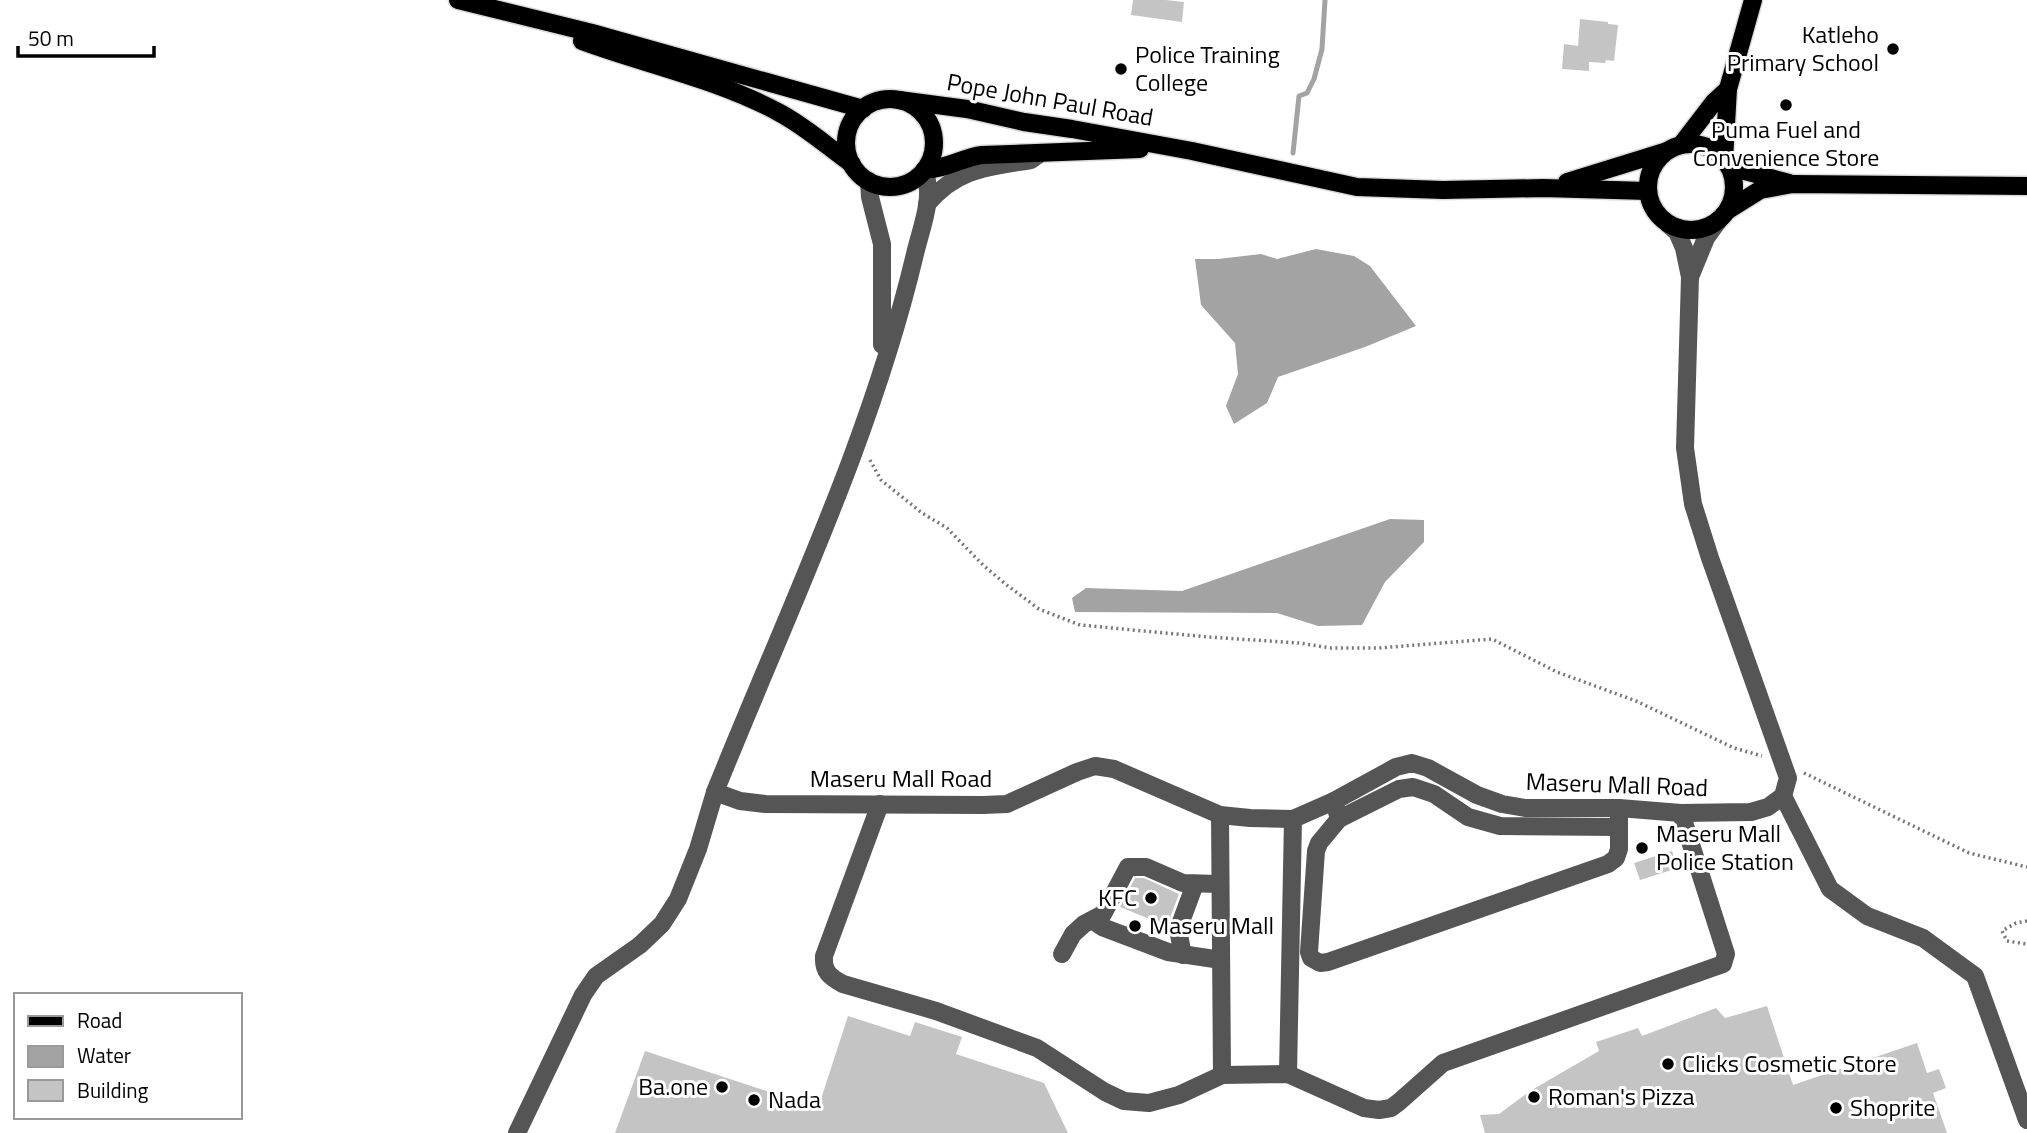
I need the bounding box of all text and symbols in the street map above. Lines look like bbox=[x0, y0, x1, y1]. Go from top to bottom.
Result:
scale bar bbox=[18, 14, 154, 58]
place label: Katleho Primary School bbox=[1727, 16, 1879, 80]
text: 50 m bbox=[28, 22, 74, 54]
place label: Police Training College bbox=[1135, 36, 1280, 100]
marker: Katleho Primary School bbox=[1885, 41, 1901, 57]
marker: Police Training College bbox=[1113, 61, 1129, 77]
street label: Pope John Paul Road bbox=[944, 63, 1156, 135]
marker: Puma Fuel and Convenience Store bbox=[1778, 97, 1794, 113]
place label: Puma Fuel and Convenience Store bbox=[1693, 111, 1879, 175]
street label: Maseru Mall Road bbox=[810, 760, 992, 796]
street label: Maseru Mall Road bbox=[1525, 763, 1709, 805]
place label: Maseru Mall Police Station bbox=[1656, 815, 1794, 879]
marker: Maseru Mall Police Station bbox=[1634, 840, 1650, 856]
place label: KFC bbox=[1098, 879, 1137, 915]
marker: KFC bbox=[1143, 890, 1159, 906]
place label: Maseru Mall bbox=[1149, 907, 1274, 943]
marker: Maseru Mall bbox=[1127, 918, 1143, 934]
legend bbox=[14, 993, 242, 1119]
text: Road bbox=[77, 1004, 122, 1036]
text: Water bbox=[77, 1039, 131, 1071]
place label: Clicks Cosmetic Store bbox=[1682, 1045, 1897, 1081]
marker: Clicks Cosmetic Store bbox=[1660, 1056, 1676, 1072]
place label: Ba.one bbox=[638, 1068, 708, 1104]
text: Building bbox=[77, 1074, 149, 1106]
place label: Roman's Pizza bbox=[1548, 1078, 1695, 1114]
marker: Ba.one bbox=[714, 1079, 730, 1095]
place label: Nada bbox=[768, 1081, 821, 1117]
marker: Roman's Pizza bbox=[1526, 1089, 1542, 1105]
place label: Shoprite bbox=[1850, 1089, 1935, 1125]
marker: Nada bbox=[746, 1092, 762, 1108]
marker: Shoprite bbox=[1828, 1100, 1844, 1116]

